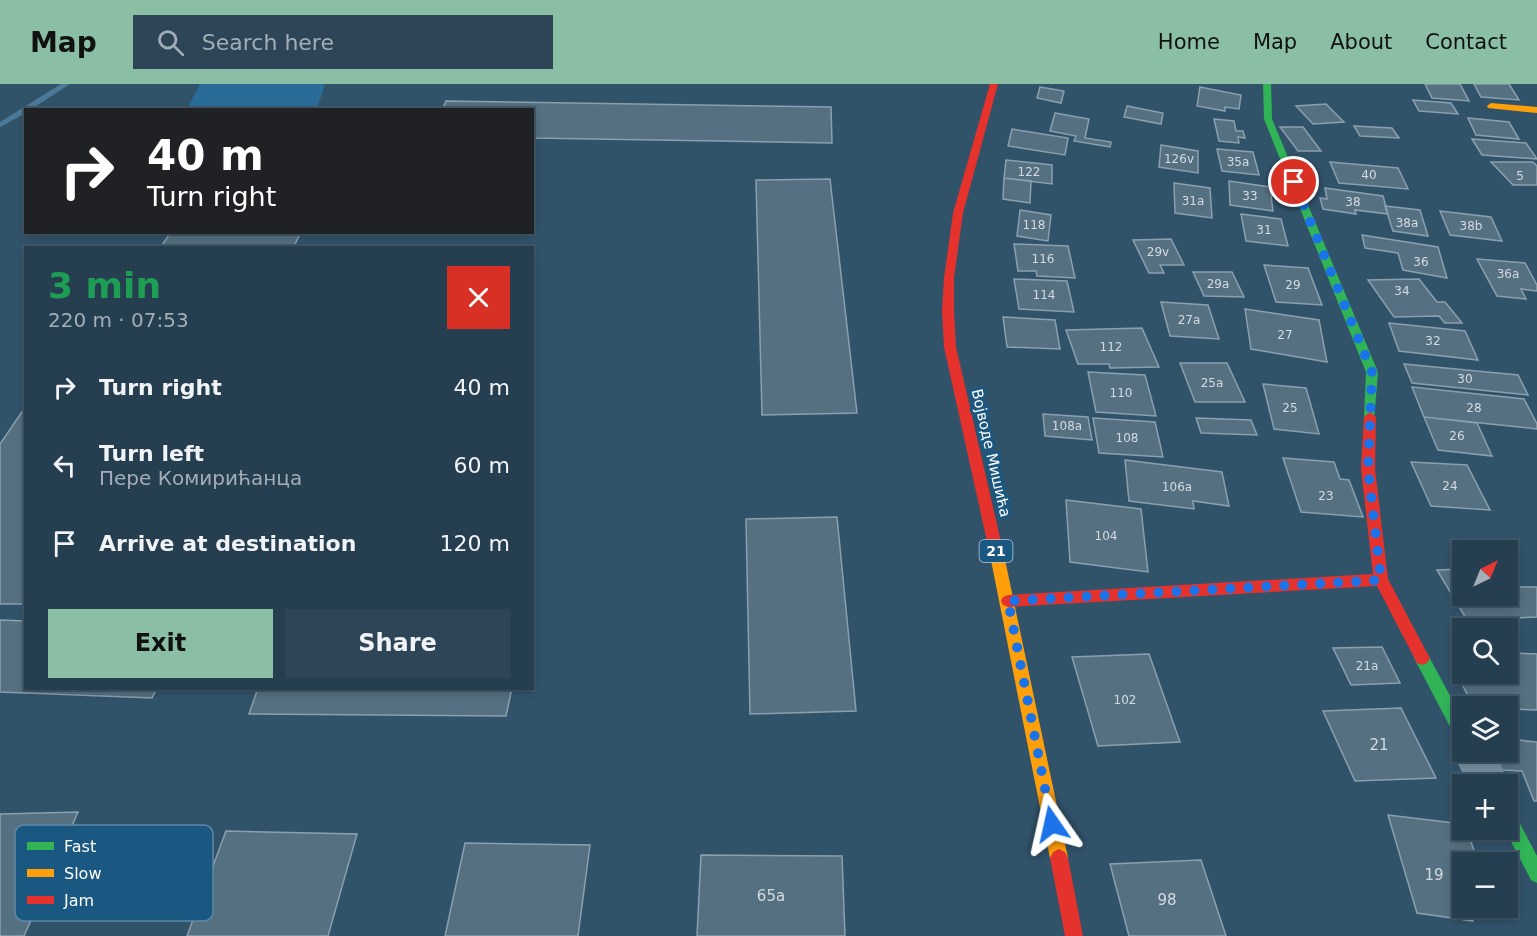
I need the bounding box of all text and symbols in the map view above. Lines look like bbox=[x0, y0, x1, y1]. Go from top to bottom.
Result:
search box bbox=[133, 15, 553, 69]
text: Map bbox=[30, 26, 97, 59]
icon: search bbox=[154, 26, 187, 59]
text: Search here bbox=[202, 30, 334, 55]
text: Home bbox=[1158, 30, 1220, 54]
text: Map bbox=[1253, 30, 1297, 54]
text: About bbox=[1330, 30, 1392, 54]
text: Contact bbox=[1425, 30, 1507, 54]
text: 40 m bbox=[147, 131, 264, 180]
icon: right bbox=[48, 132, 126, 210]
house number: 126v bbox=[1164, 152, 1194, 166]
house number: 35a bbox=[1227, 155, 1249, 169]
pin bbox=[1268, 156, 1319, 207]
house number: 122 bbox=[1018, 165, 1040, 179]
icon: arrive bbox=[1277, 165, 1310, 198]
house number: 40 bbox=[1361, 168, 1377, 182]
house number: 5 bbox=[1516, 169, 1524, 183]
text: Turn right bbox=[147, 181, 276, 212]
house number: 33 bbox=[1242, 189, 1258, 203]
house number: 31a bbox=[1182, 194, 1204, 208]
house number: 38 bbox=[1345, 195, 1361, 209]
house number: 38a bbox=[1396, 216, 1418, 230]
house number: 118 bbox=[1023, 218, 1045, 232]
house number: 38b bbox=[1460, 219, 1482, 233]
house number: 31 bbox=[1256, 223, 1272, 237]
house number: 29v bbox=[1147, 245, 1169, 259]
house number: 116 bbox=[1032, 252, 1054, 266]
house number: 36 bbox=[1413, 255, 1429, 269]
text: 3 min bbox=[48, 265, 161, 306]
button: close bbox=[447, 266, 510, 329]
house number: 36a bbox=[1497, 267, 1519, 281]
house number: 29a bbox=[1207, 277, 1229, 291]
house number: 29 bbox=[1285, 278, 1301, 292]
house number: 34 bbox=[1394, 284, 1410, 298]
house number: 114 bbox=[1033, 288, 1055, 302]
text: 220 m · 07:53 bbox=[48, 308, 189, 332]
house number: 27a bbox=[1178, 313, 1200, 327]
house number: 27 bbox=[1277, 328, 1293, 342]
house number: 32 bbox=[1425, 334, 1441, 348]
house number: 112 bbox=[1100, 340, 1122, 354]
icon: right bbox=[48, 371, 81, 404]
house number: 30 bbox=[1457, 372, 1473, 386]
text: Turn right bbox=[99, 375, 222, 400]
text: 40 m bbox=[454, 375, 510, 400]
house number: 25a bbox=[1201, 376, 1223, 390]
house number: 110 bbox=[1110, 386, 1132, 400]
street label: Војводе Мишића bbox=[967, 387, 1015, 519]
house number: 25 bbox=[1282, 401, 1298, 415]
house number: 28 bbox=[1466, 401, 1482, 415]
house number: 108a bbox=[1052, 419, 1082, 433]
house number: 26 bbox=[1449, 429, 1465, 443]
house number: 108 bbox=[1116, 431, 1138, 445]
text: Turn left bbox=[99, 441, 204, 466]
icon: left bbox=[48, 449, 81, 482]
text: 60 m bbox=[454, 453, 510, 478]
text: Пере Комирићанца bbox=[99, 466, 302, 490]
house number: 24 bbox=[1442, 479, 1458, 493]
house number: 106a bbox=[1162, 480, 1192, 494]
house number: 23 bbox=[1318, 489, 1334, 503]
icon: arrive bbox=[48, 527, 81, 560]
house number: 104 bbox=[1095, 529, 1117, 543]
text: Arrive at destination bbox=[99, 531, 356, 556]
text: 120 m bbox=[440, 531, 510, 556]
road number: 21 bbox=[980, 540, 1012, 562]
north arrow bbox=[1452, 540, 1518, 606]
map controls bbox=[1452, 540, 1518, 918]
button: Exit bbox=[48, 609, 273, 678]
button: Share bbox=[285, 609, 510, 678]
button: search bbox=[1452, 618, 1518, 684]
house number: 21a bbox=[1356, 659, 1378, 673]
house number: 102 bbox=[1114, 693, 1136, 707]
button: layers bbox=[1452, 696, 1518, 762]
house number: 21 bbox=[1369, 736, 1389, 754]
button: + bbox=[1452, 774, 1518, 840]
position arrow bbox=[1020, 792, 1084, 856]
legend bbox=[15, 825, 213, 921]
text: Fast bbox=[64, 837, 96, 856]
button: − bbox=[1452, 852, 1518, 918]
text: Slow bbox=[64, 864, 101, 883]
house number: 19 bbox=[1424, 866, 1444, 884]
house number: 65a bbox=[757, 887, 785, 905]
text: Jam bbox=[63, 891, 94, 910]
house number: 98 bbox=[1157, 891, 1177, 909]

